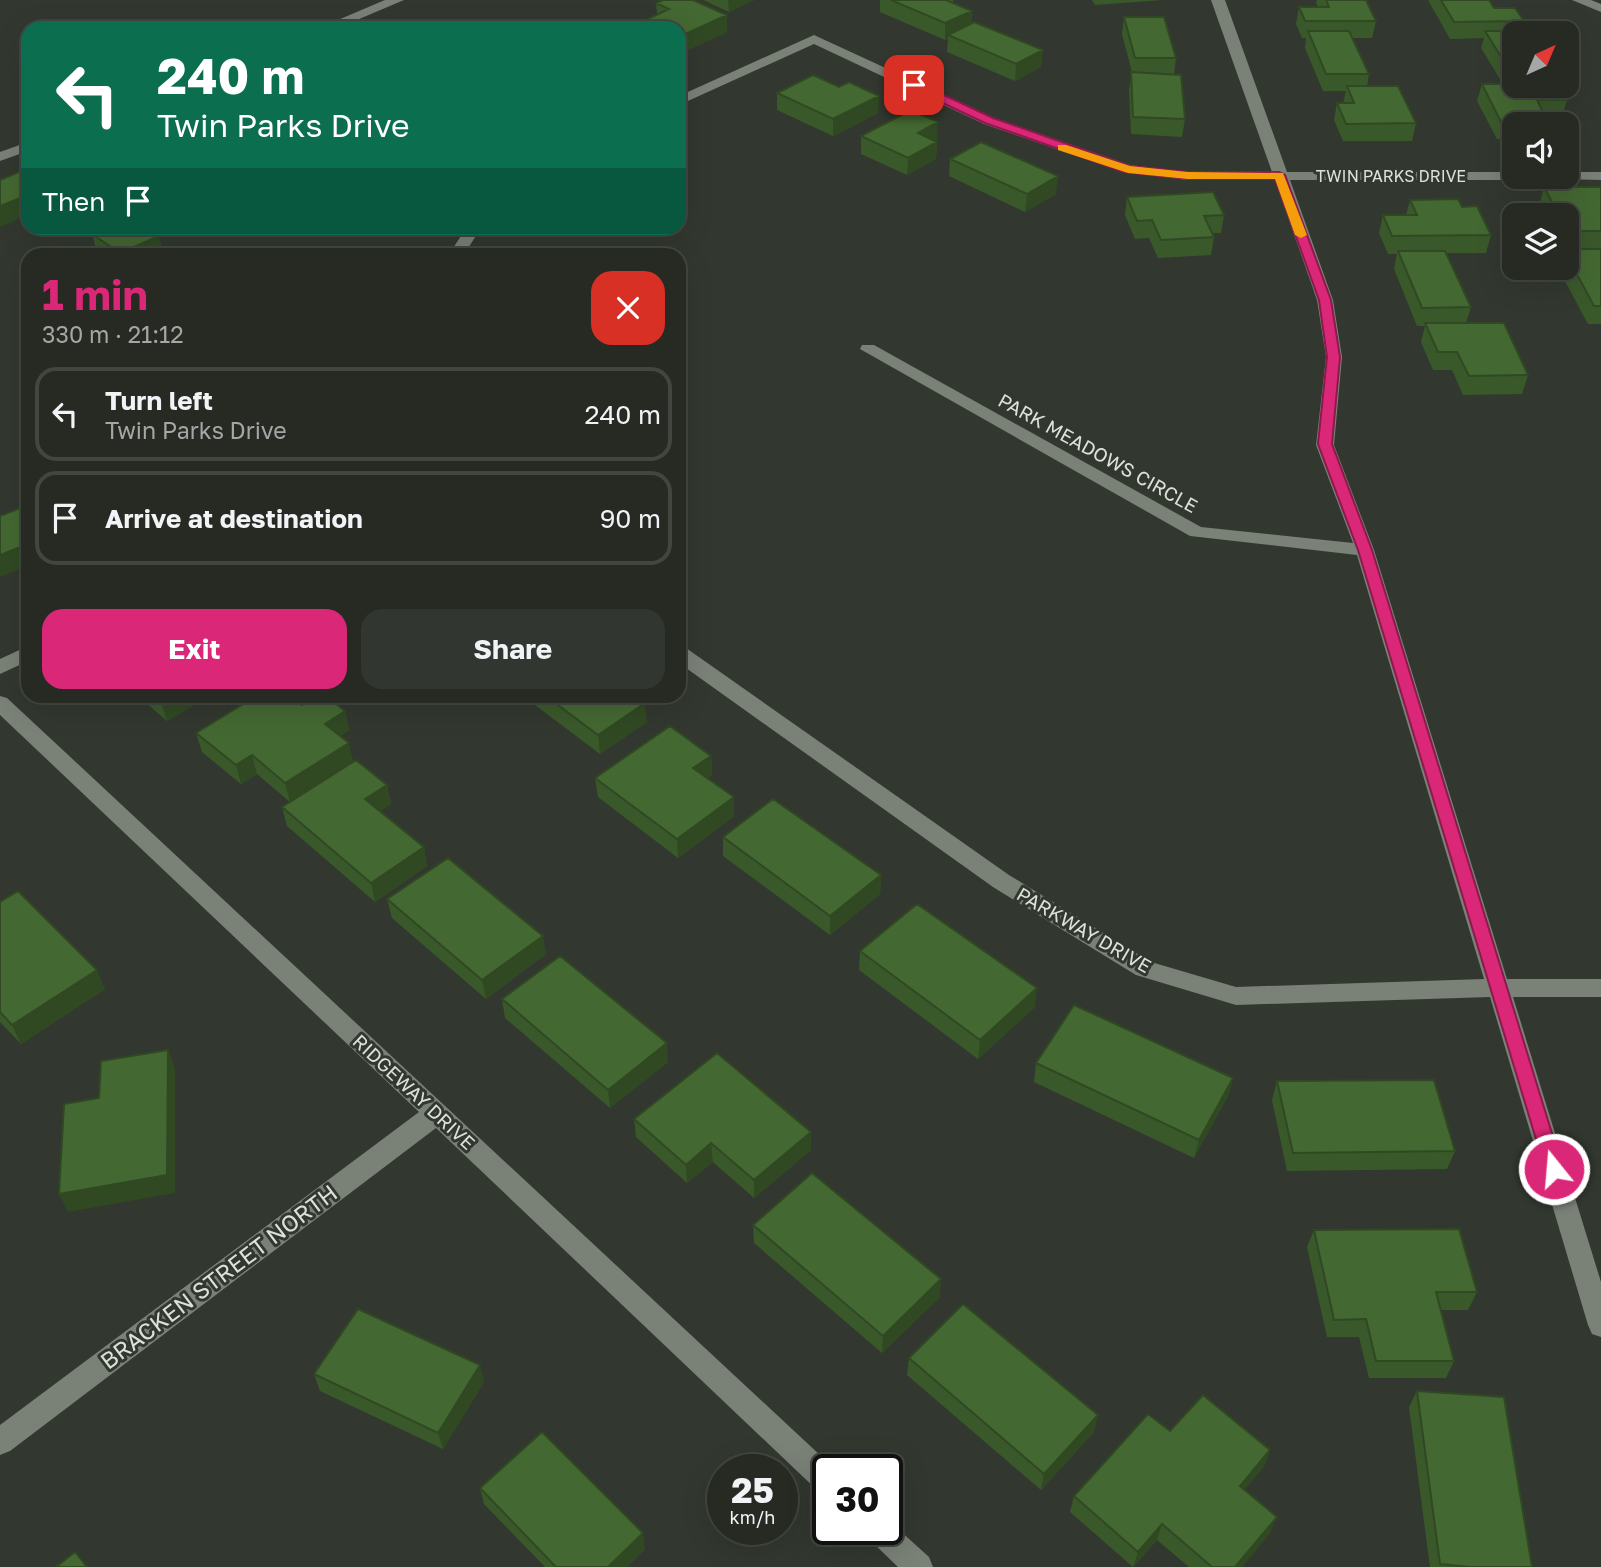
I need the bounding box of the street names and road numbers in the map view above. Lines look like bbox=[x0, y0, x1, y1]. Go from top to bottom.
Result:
street label: TWIN PARKS DRIVE bbox=[1316, 166, 1466, 186]
street label: PARK MEADOWS CIRCLE bbox=[995, 388, 1202, 517]
street label: PARKWAY DRIVE bbox=[1013, 882, 1155, 977]
street label: RIDGEWAY DRIVE bbox=[349, 1029, 480, 1154]
street label: BRACKEN STREET NORTH bbox=[95, 1178, 342, 1374]

